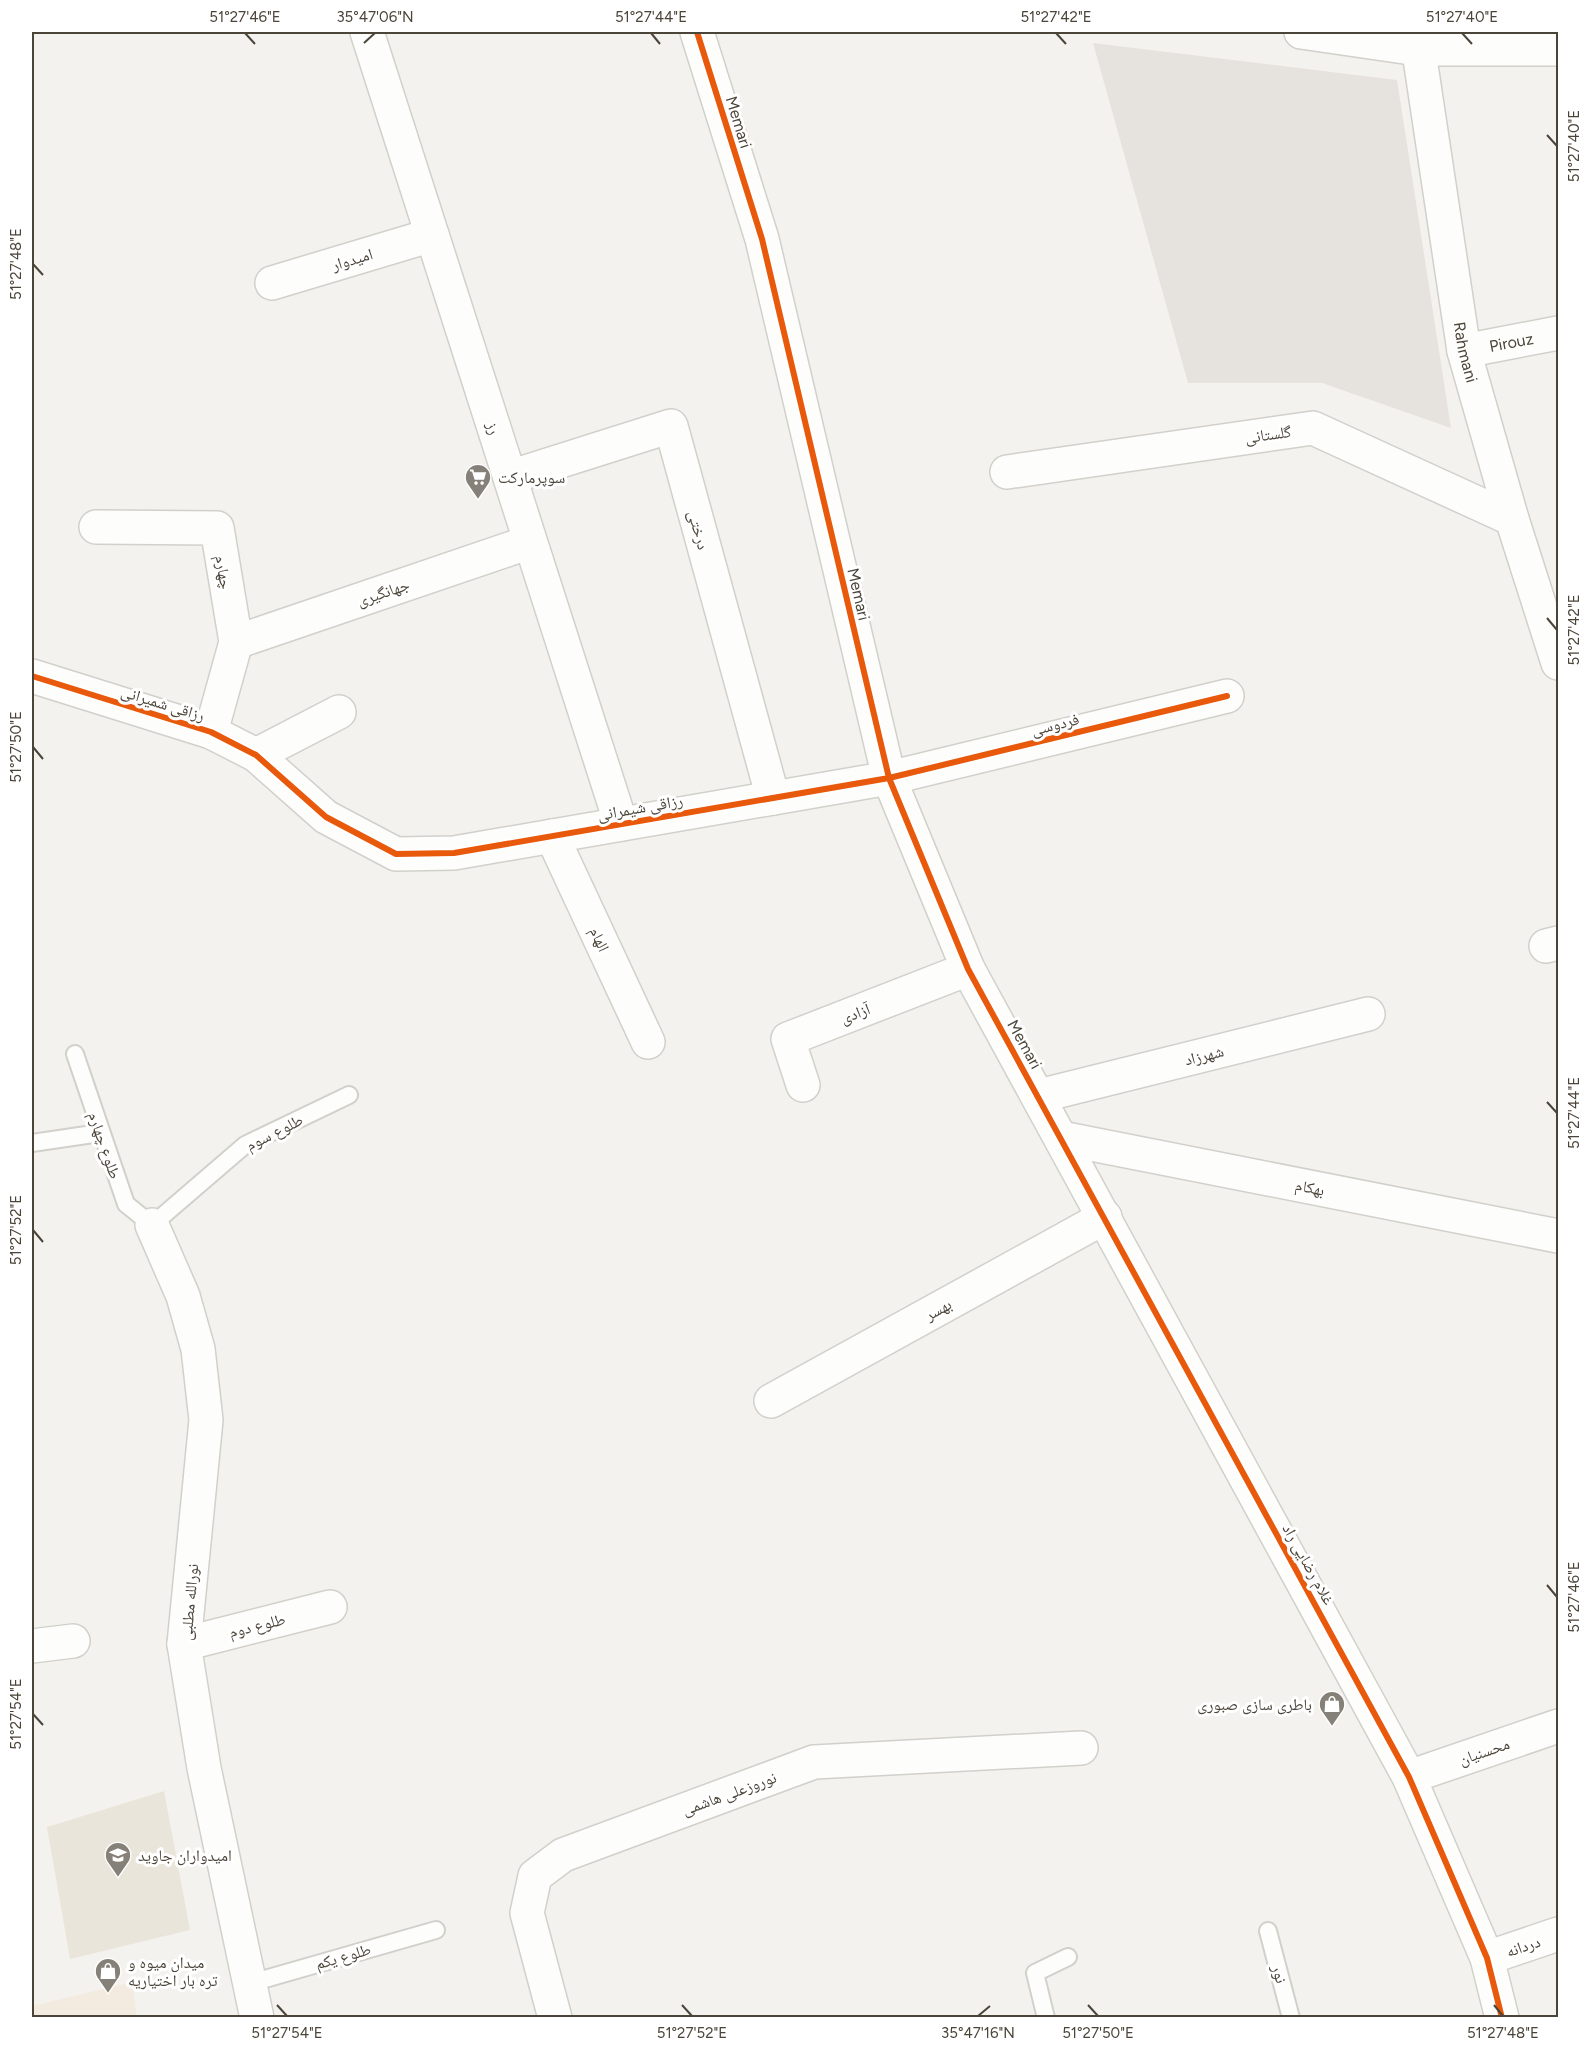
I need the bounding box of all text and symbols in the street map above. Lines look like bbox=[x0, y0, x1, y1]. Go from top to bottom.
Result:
text: 51°27'46"E bbox=[209, 8, 281, 26]
text: 35°47'06"N bbox=[336, 8, 414, 26]
text: 51°27'44"E bbox=[615, 8, 687, 26]
text: 51°27'42"E bbox=[1020, 8, 1092, 26]
text: 51°27'40"E bbox=[1426, 8, 1498, 26]
street label: Memari bbox=[722, 94, 755, 150]
text: 51°27'40"E bbox=[1565, 110, 1583, 182]
text: 51°27'48"E bbox=[7, 228, 25, 300]
street label: امیدوار bbox=[328, 244, 375, 275]
street label: Rahmani bbox=[1450, 321, 1482, 385]
street label: Pirouz bbox=[1488, 329, 1535, 356]
street label: رز bbox=[482, 418, 504, 437]
street label: گلستانی bbox=[1244, 422, 1293, 448]
supermarket icon: سوپرمارکت bbox=[463, 462, 493, 500]
place label: سوپرمارکت bbox=[498, 468, 565, 487]
street label: درختی bbox=[683, 508, 713, 552]
street label: چهارم bbox=[210, 554, 236, 591]
street label: Memari bbox=[843, 566, 874, 622]
street label: جهانگیری bbox=[354, 575, 412, 611]
text: 51°27'42"E bbox=[1565, 594, 1583, 666]
street label: رزاقی شمیرانی bbox=[118, 682, 207, 726]
street label: فردوسی bbox=[1029, 709, 1081, 741]
text: 51°27'50"E bbox=[7, 711, 25, 783]
street label: رزاقی شیمرانی bbox=[596, 791, 684, 825]
street label: الهام bbox=[585, 924, 613, 955]
street label: آزادی bbox=[838, 999, 874, 1029]
street label: Memari bbox=[1003, 1016, 1046, 1072]
street label: شهرزاد bbox=[1183, 1041, 1226, 1070]
text: 51°27'44"E bbox=[1565, 1077, 1583, 1149]
street label: طلوع چهارم bbox=[83, 1109, 125, 1182]
street label: طلوع سوم bbox=[243, 1110, 306, 1156]
street label: بهکام bbox=[1293, 1175, 1326, 1201]
text: 51°27'52"E bbox=[7, 1195, 25, 1265]
street label: بهسر bbox=[921, 1294, 955, 1325]
street label: غلام رضایی راد bbox=[1278, 1521, 1339, 1608]
text: 51°27'46"E bbox=[1565, 1561, 1583, 1633]
street label: نورالله مطلبی bbox=[177, 1563, 203, 1641]
street label: طلوع دوم bbox=[227, 1609, 288, 1643]
text: 51°27'54"E bbox=[7, 1678, 25, 1750]
shop icon: باطری سازی صبوری bbox=[1317, 1689, 1347, 1727]
place label: باطری سازی صبوری bbox=[1197, 1695, 1312, 1715]
street label: محسنیان bbox=[1456, 1734, 1512, 1770]
street label: نوروزعلی هاشمی bbox=[679, 1768, 779, 1820]
school or university icon: امیدواران جاوید bbox=[103, 1840, 133, 1878]
place label: امیدواران جاوید bbox=[138, 1846, 232, 1866]
street label: دردانه bbox=[1504, 1932, 1543, 1961]
street label: طلوع یکم bbox=[313, 1940, 373, 1974]
place label: میدان میوه و تره بار اختیاریه bbox=[128, 1953, 218, 1990]
shop icon: میدان میوه و تره بار اختیاریه bbox=[93, 1956, 123, 1994]
street label: نور bbox=[1268, 1962, 1291, 1985]
text: 51°27'54"E bbox=[251, 2024, 323, 2042]
text: 51°27'52"E bbox=[657, 2024, 727, 2042]
text: 35°47'16"N bbox=[941, 2024, 1015, 2042]
text: 51°27'50"E bbox=[1062, 2024, 1134, 2042]
text: 51°27'48"E bbox=[1467, 2024, 1539, 2042]

